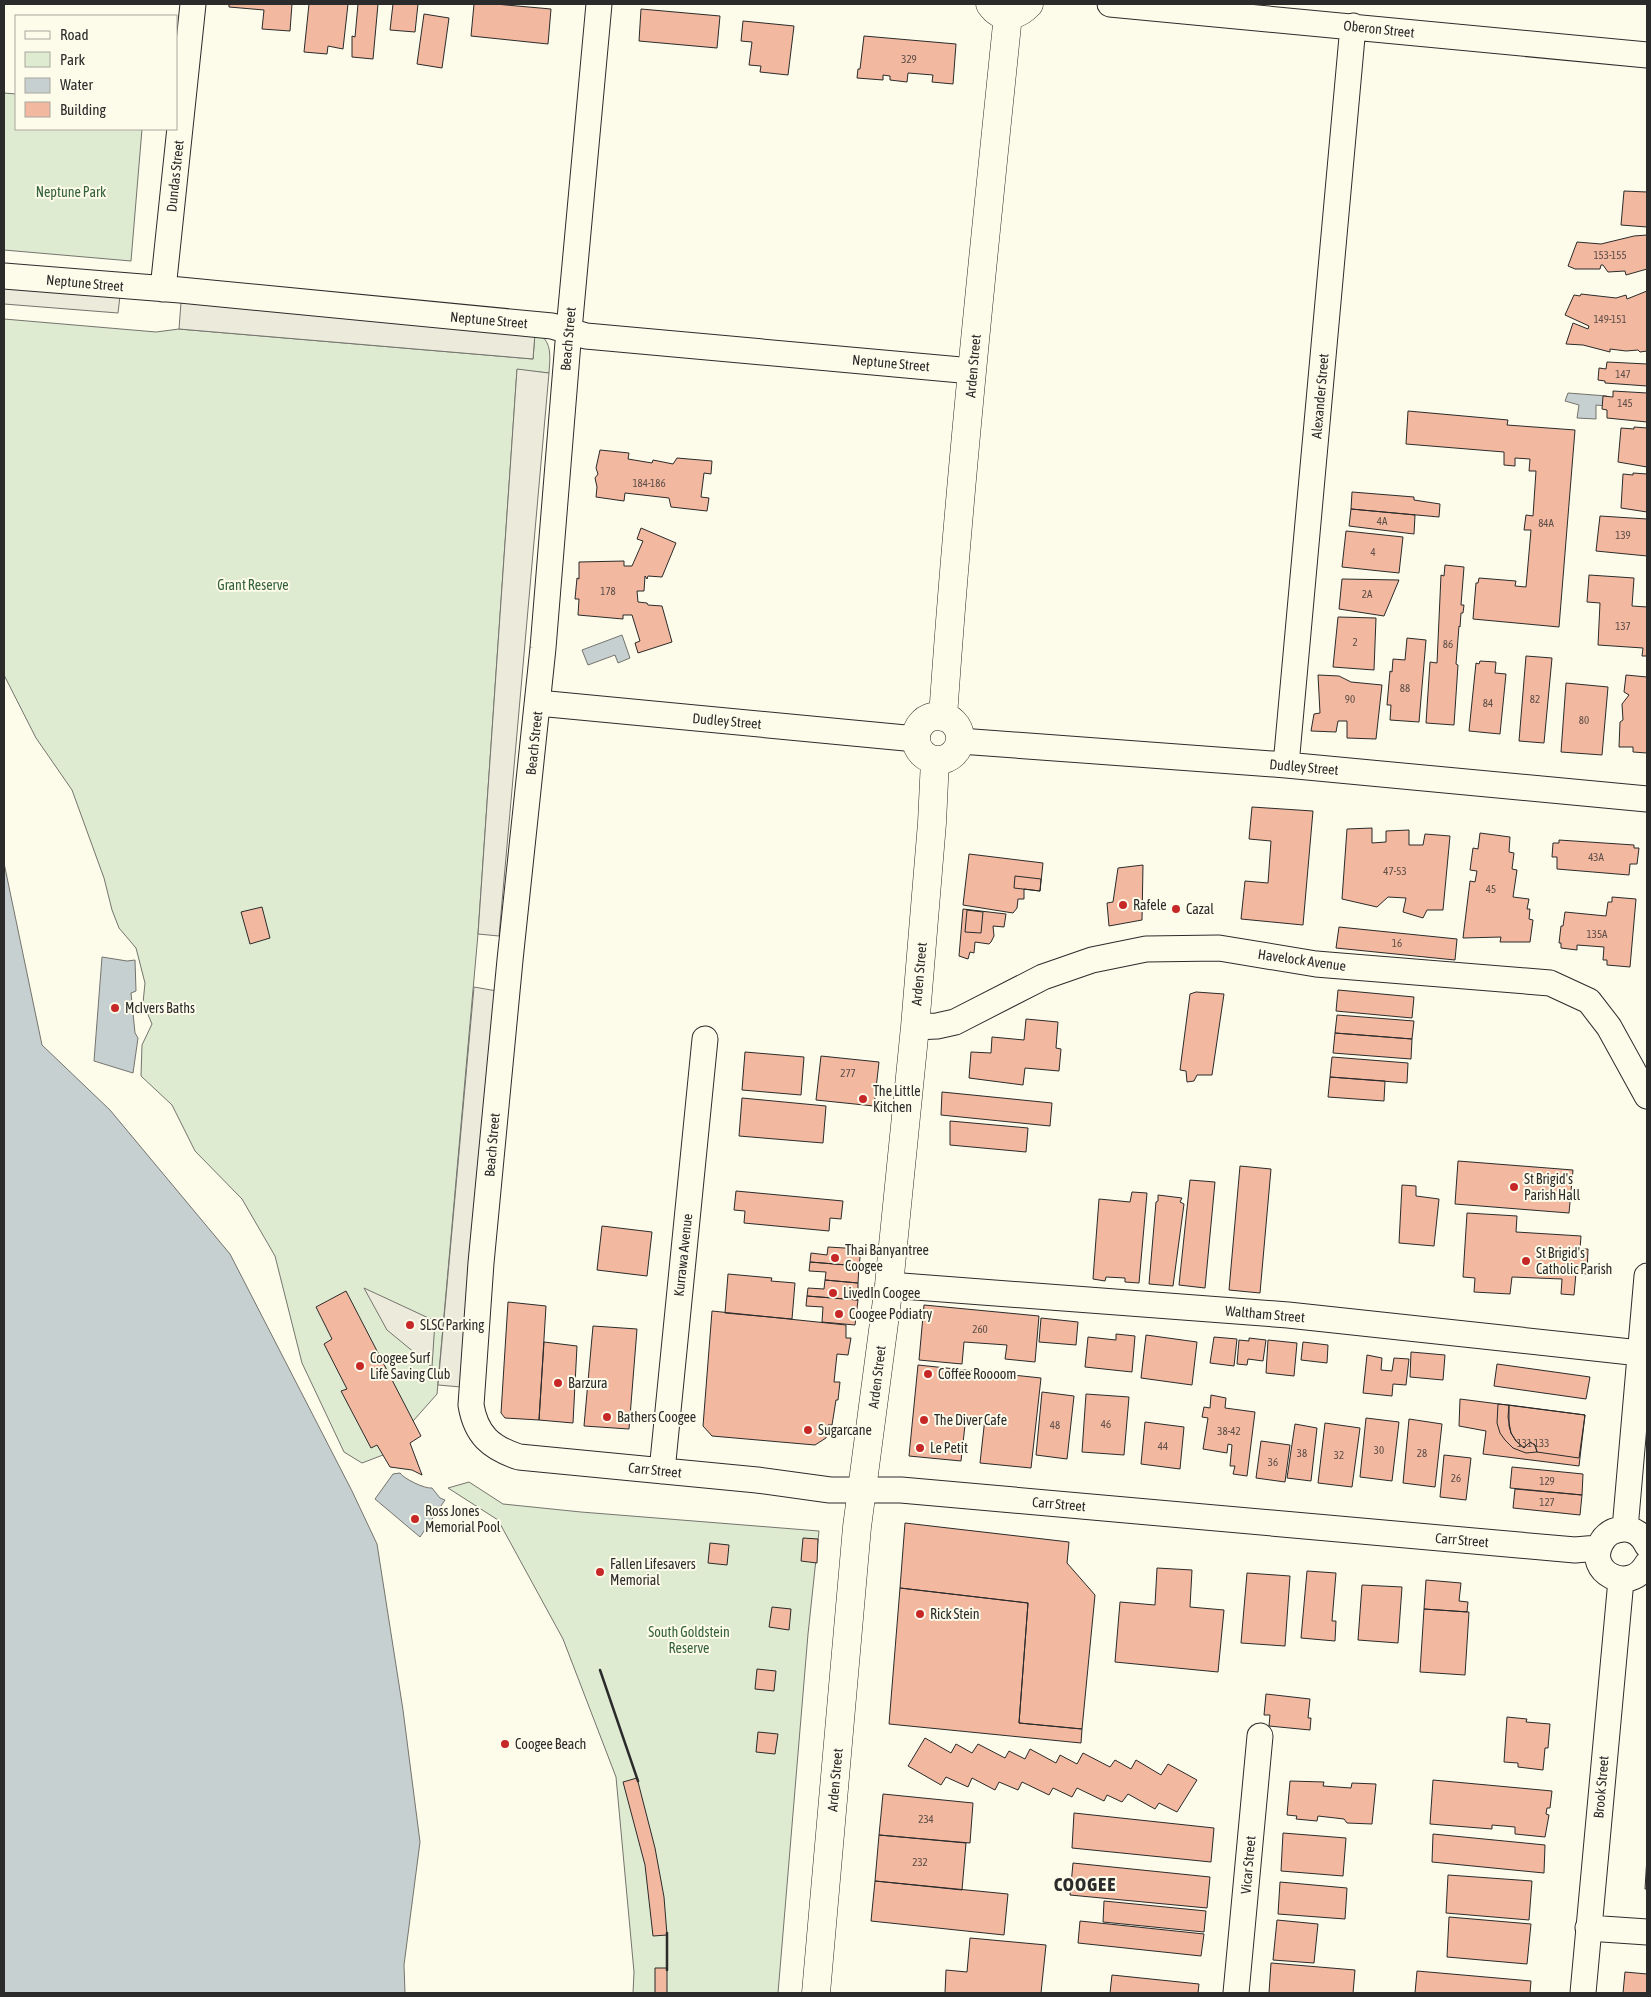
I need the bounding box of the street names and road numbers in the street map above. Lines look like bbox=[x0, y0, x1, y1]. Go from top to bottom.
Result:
street label: Oberon Street bbox=[1343, 17, 1415, 41]
street label: Dundas Street bbox=[163, 139, 187, 213]
street label: Neptune Street bbox=[46, 272, 124, 294]
street label: Beach Street bbox=[557, 306, 579, 372]
street label: Neptune Street bbox=[450, 309, 528, 331]
street label: Arden Street bbox=[962, 334, 984, 398]
street label: Neptune Street bbox=[852, 352, 930, 374]
street label: Alexander Street bbox=[1308, 353, 1332, 439]
street label: Beach Street bbox=[523, 710, 545, 776]
street label: Dudley Street bbox=[692, 710, 762, 732]
street label: Dudley Street bbox=[1269, 756, 1339, 778]
street label: Arden Street bbox=[908, 942, 930, 1006]
street label: Havelock Avenue bbox=[1257, 946, 1347, 974]
street label: Beach Street bbox=[481, 1112, 503, 1178]
street label: Kurrawa Avenue bbox=[671, 1213, 695, 1297]
street label: Waltham Street bbox=[1224, 1303, 1306, 1325]
street label: Arden Street bbox=[865, 1345, 889, 1409]
street label: Carr Street bbox=[627, 1459, 683, 1481]
street label: Carr Street bbox=[1032, 1494, 1086, 1514]
street label: Carr Street bbox=[1435, 1530, 1489, 1550]
street label: Arden Street bbox=[824, 1748, 846, 1812]
street label: Brook Street bbox=[1590, 1755, 1612, 1819]
street label: Vicar Street bbox=[1237, 1835, 1259, 1895]

